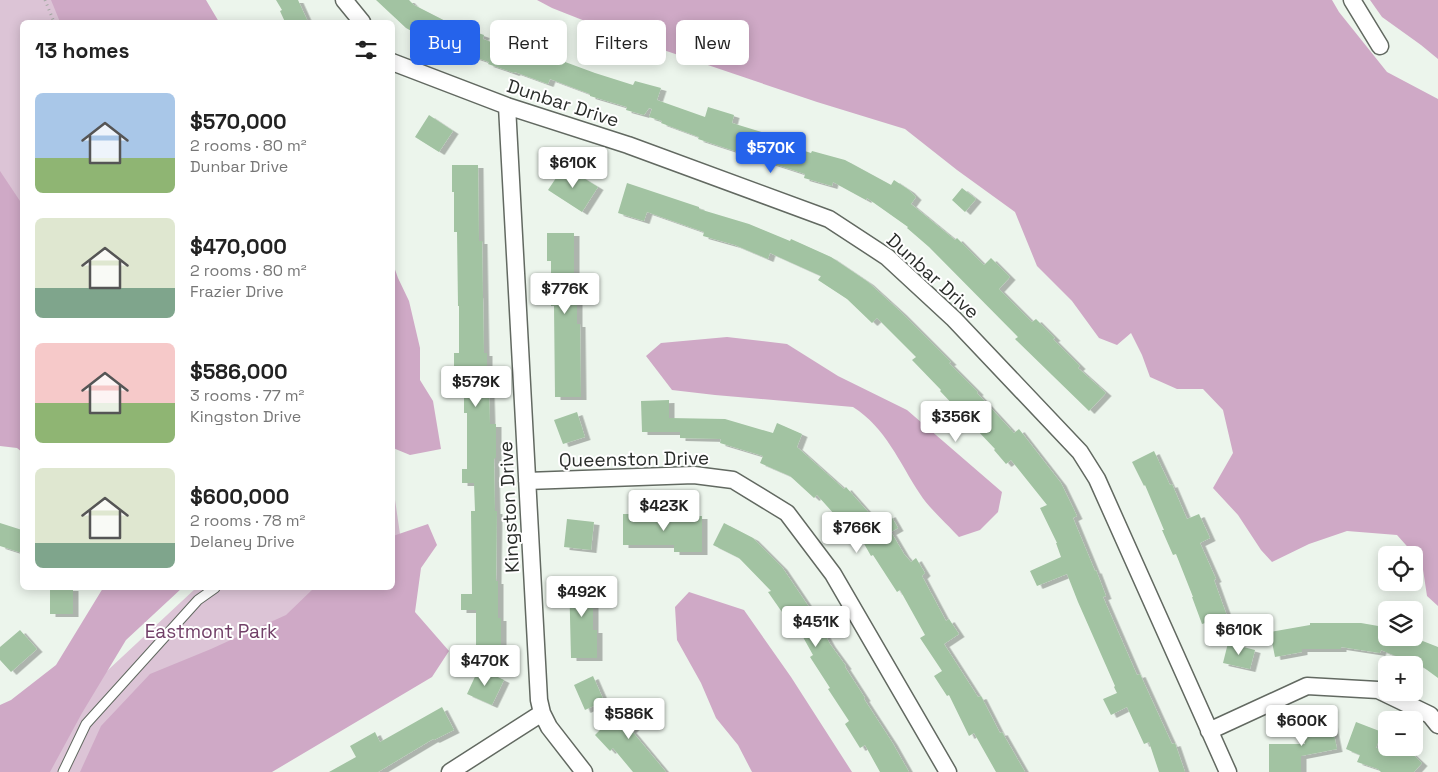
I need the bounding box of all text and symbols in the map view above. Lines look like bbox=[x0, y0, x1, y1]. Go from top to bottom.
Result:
chip: Buy bbox=[410, 20, 480, 65]
chip: Rent bbox=[490, 20, 567, 65]
chip: Filters bbox=[577, 20, 666, 65]
chip: New bbox=[676, 20, 749, 65]
icon: filters bbox=[352, 36, 380, 64]
text: 13 homes bbox=[35, 37, 129, 64]
street label: Dunbar Drive bbox=[504, 73, 622, 133]
text: $570,000 bbox=[190, 108, 287, 135]
icon: home bbox=[75, 113, 135, 173]
pin: $570K bbox=[736, 132, 806, 174]
text: 2 rooms · 80 m² bbox=[190, 135, 307, 156]
text: $570K bbox=[747, 137, 795, 158]
pin: $610K bbox=[538, 146, 608, 189]
text: $610K bbox=[549, 152, 597, 173]
text: Dunbar Drive bbox=[190, 156, 288, 177]
street label: Dunbar Drive bbox=[881, 228, 985, 324]
text: $470,000 bbox=[190, 233, 287, 260]
icon: home bbox=[75, 238, 135, 298]
text: 2 rooms · 80 m² bbox=[190, 260, 307, 281]
pin: $776K bbox=[530, 272, 600, 315]
text: $776K bbox=[541, 278, 589, 299]
text: Frazier Drive bbox=[190, 281, 284, 302]
text: $586,000 bbox=[190, 358, 288, 385]
icon: home bbox=[75, 363, 135, 423]
pin: $579K bbox=[441, 366, 511, 408]
text: $579K bbox=[452, 371, 500, 392]
text: 3 rooms · 77 m² bbox=[190, 385, 304, 406]
pin: $356K bbox=[921, 400, 991, 443]
text: Kingston Drive bbox=[190, 406, 301, 427]
text: $356K bbox=[932, 406, 980, 427]
street label: Kingston Drive bbox=[493, 440, 525, 574]
street label: Queenston Drive bbox=[559, 445, 709, 473]
text: $600,000 bbox=[190, 483, 289, 510]
icon: home bbox=[75, 488, 135, 548]
pin: $423K bbox=[629, 490, 699, 532]
text: $423K bbox=[639, 495, 689, 516]
text: 2 rooms · 78 m² bbox=[190, 510, 305, 531]
pin: $766K bbox=[822, 512, 892, 554]
text: $766K bbox=[833, 517, 881, 538]
text: Delaney Drive bbox=[190, 531, 295, 552]
map controls bbox=[1378, 546, 1423, 756]
button: locate bbox=[1378, 546, 1423, 591]
pin: $492K bbox=[547, 576, 617, 618]
text: $492K bbox=[557, 581, 607, 602]
button: layers bbox=[1378, 601, 1423, 646]
pin: $451K bbox=[781, 606, 851, 648]
text: $451K bbox=[793, 611, 839, 632]
pin: $610K bbox=[1204, 614, 1274, 656]
park label: Eastmont Park bbox=[145, 619, 277, 644]
text: $610K bbox=[1215, 619, 1263, 640]
pin: $470K bbox=[450, 644, 520, 687]
text: $470K bbox=[461, 650, 509, 671]
button: + bbox=[1378, 656, 1423, 701]
pin: $586K bbox=[594, 698, 664, 740]
text: $586K bbox=[605, 703, 653, 724]
pin: $600K bbox=[1267, 704, 1337, 747]
text: $600K bbox=[1277, 710, 1327, 731]
button: − bbox=[1378, 711, 1423, 756]

